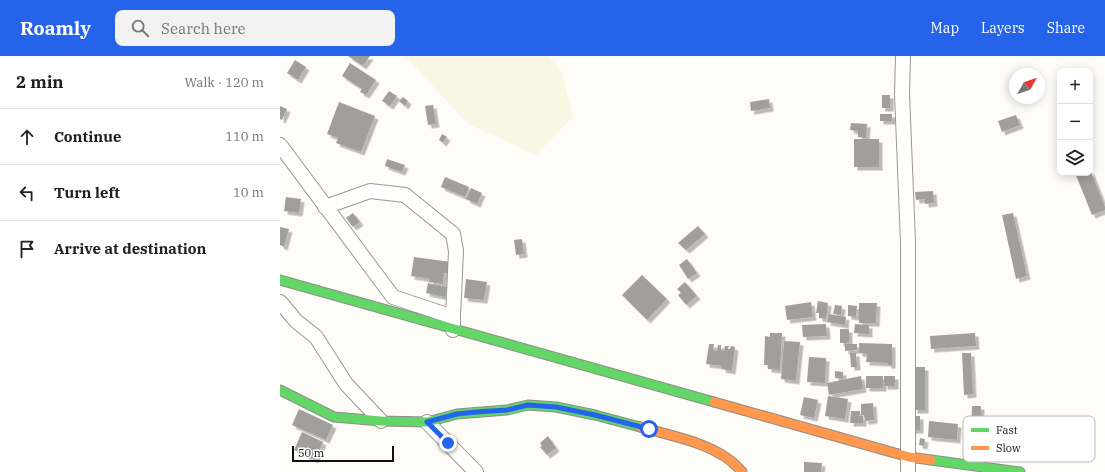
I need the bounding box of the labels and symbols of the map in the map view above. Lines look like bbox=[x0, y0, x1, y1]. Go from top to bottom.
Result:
north arrow bbox=[1009, 68, 1045, 104]
legend bbox=[963, 416, 1095, 462]
route start bbox=[640, 420, 658, 438]
text: Fast bbox=[996, 423, 1018, 437]
route end bbox=[439, 434, 457, 452]
text: Slow bbox=[996, 441, 1021, 455]
scale bar bbox=[292, 444, 394, 463]

